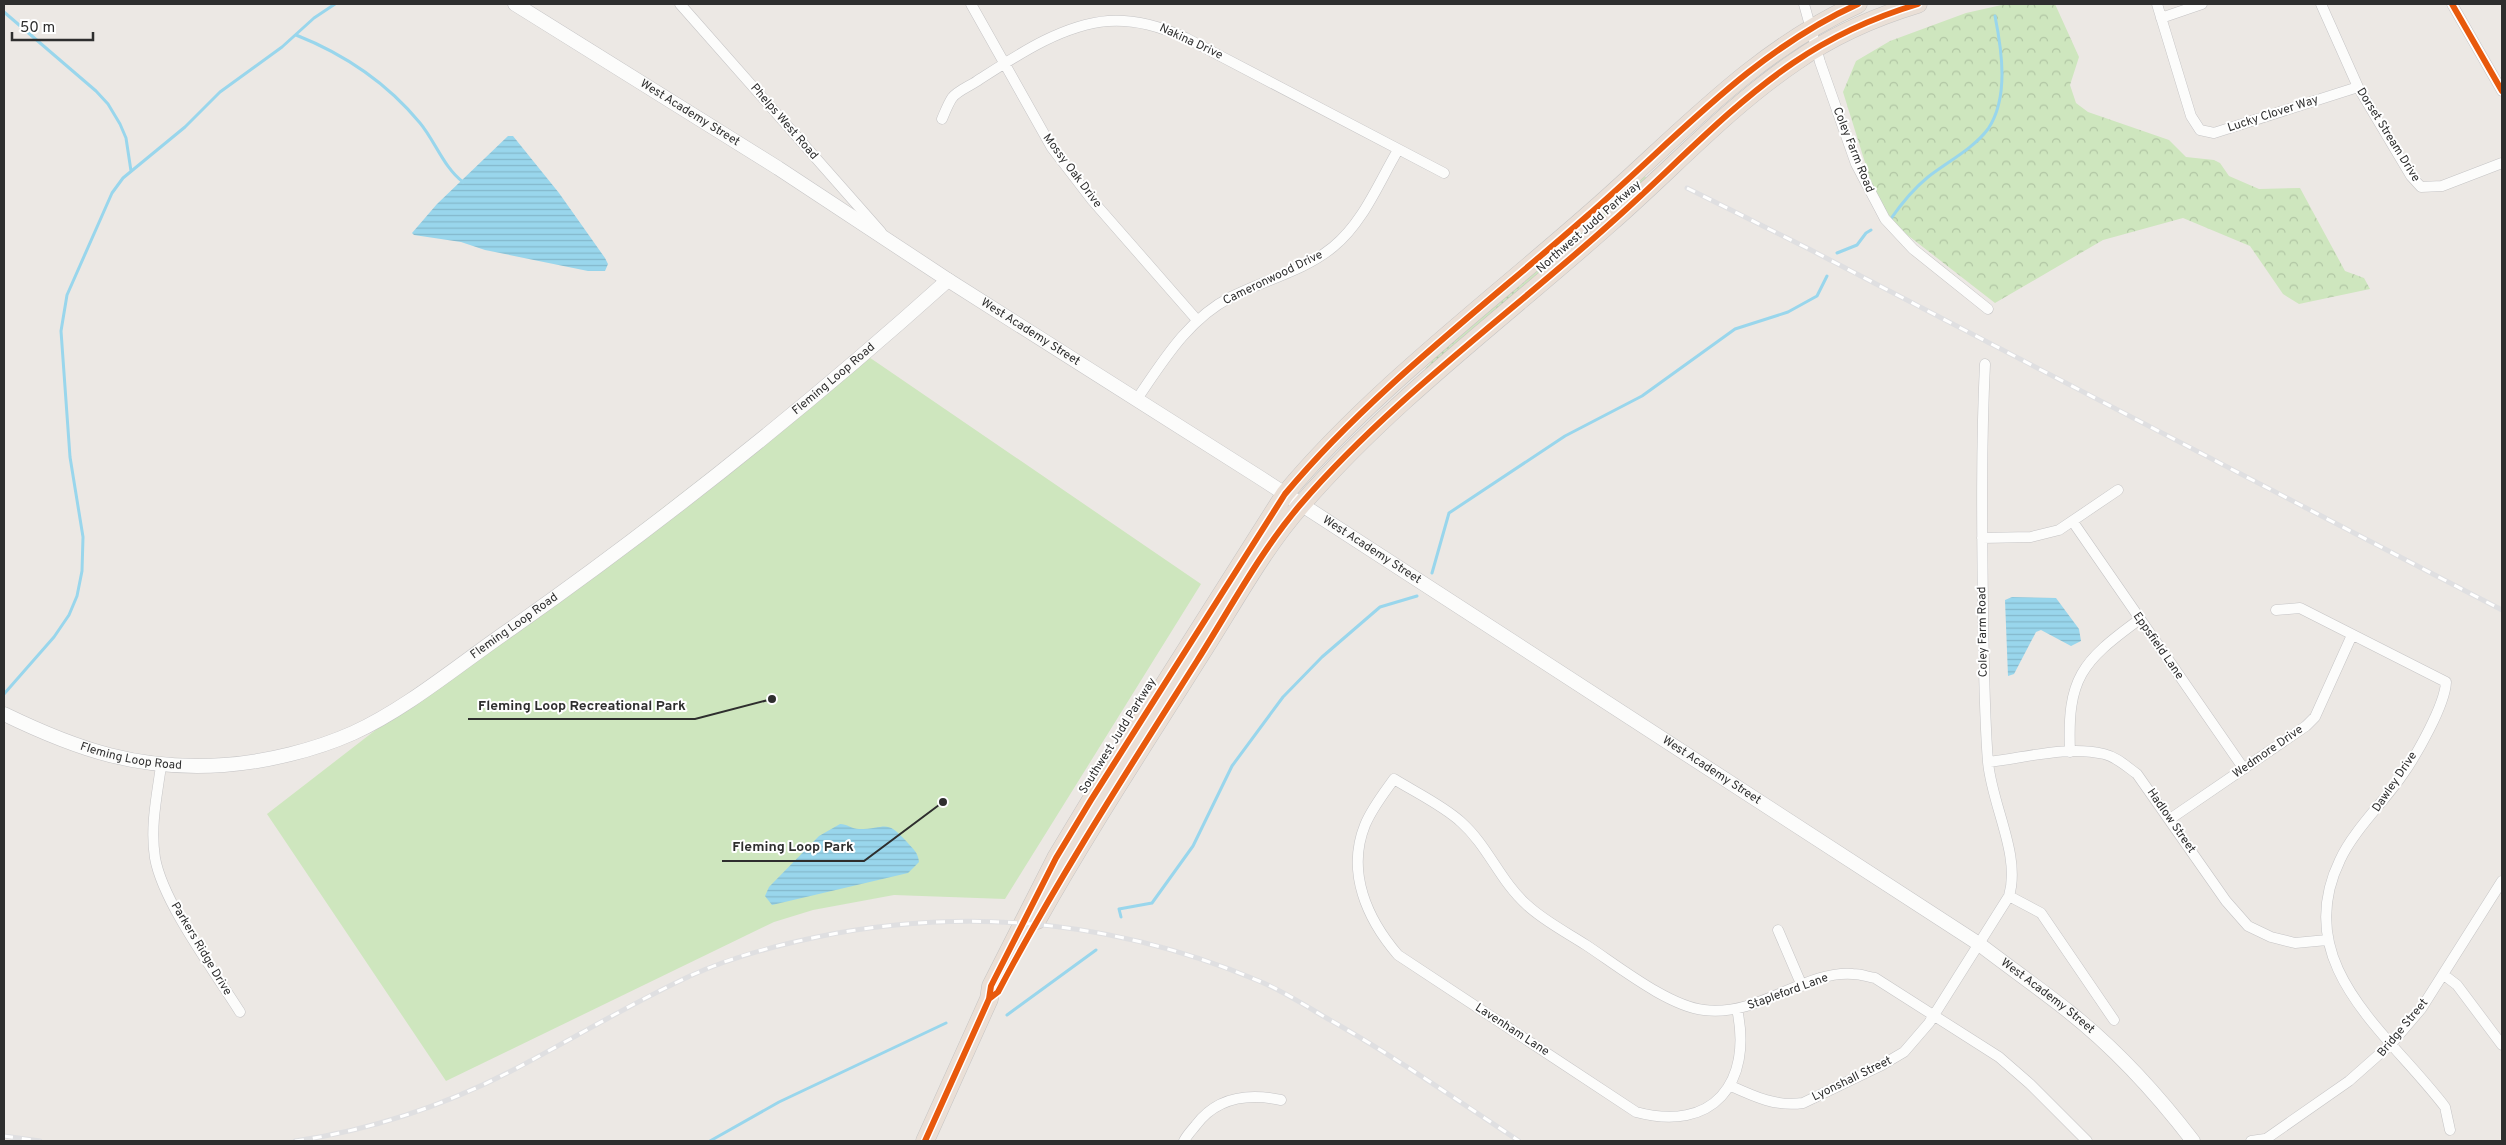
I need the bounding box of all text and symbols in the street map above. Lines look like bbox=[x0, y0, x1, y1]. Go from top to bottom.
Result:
scale bar bbox=[12, 10, 94, 42]
text: 50 m bbox=[20, 19, 55, 38]
street label: Nakina Drive bbox=[1157, 20, 1225, 64]
street label: West Academy Street bbox=[637, 76, 743, 150]
street label: Phelps West Road bbox=[747, 81, 821, 163]
street label: Dorset Stream Drive bbox=[2353, 85, 2423, 185]
street label: Lucky Clover Way bbox=[2226, 92, 2320, 136]
street label: Coley Farm Road bbox=[1829, 105, 1877, 195]
street label: Mossy Oak Drive bbox=[1039, 131, 1105, 211]
street label: Northwest Judd Parkway bbox=[1533, 177, 1645, 277]
street label: Cameronwood Drive bbox=[1220, 247, 1326, 309]
street label: West Academy Street bbox=[978, 295, 1083, 370]
street label: Fleming Loop Road bbox=[789, 340, 879, 419]
street label: West Academy Street bbox=[1319, 512, 1424, 588]
street label: Coley Farm Road bbox=[1974, 587, 1992, 677]
street label: Fleming Loop Road bbox=[467, 590, 561, 663]
street label: Eppsfield Lane bbox=[2129, 609, 2187, 683]
street label: Southwest Judd Parkway bbox=[1076, 675, 1160, 797]
callout: Fleming Loop Recreational Park bbox=[468, 690, 695, 719]
text: Fleming Loop Recreational Park bbox=[478, 698, 686, 715]
street label: Wedmore Drive bbox=[2230, 722, 2306, 782]
street label: West Academy Street bbox=[1659, 733, 1764, 808]
street label: Fleming Loop Road bbox=[78, 739, 182, 774]
street label: Dawley Drive bbox=[2369, 749, 2421, 815]
street label: Hadlow Street bbox=[2143, 786, 2199, 856]
callout: Fleming Loop Park bbox=[722, 832, 864, 861]
text: Fleming Loop Park bbox=[732, 839, 854, 856]
street label: Parkers Ridge Drive bbox=[167, 899, 235, 999]
street label: West Academy Street bbox=[1997, 955, 2098, 1038]
street label: Stapleford Lane bbox=[1745, 970, 1831, 1014]
street label: Bridge Street bbox=[2374, 996, 2432, 1060]
street label: Lavenham Lane bbox=[1472, 1000, 1552, 1060]
street label: Lyonshall Street bbox=[1809, 1053, 1895, 1105]

